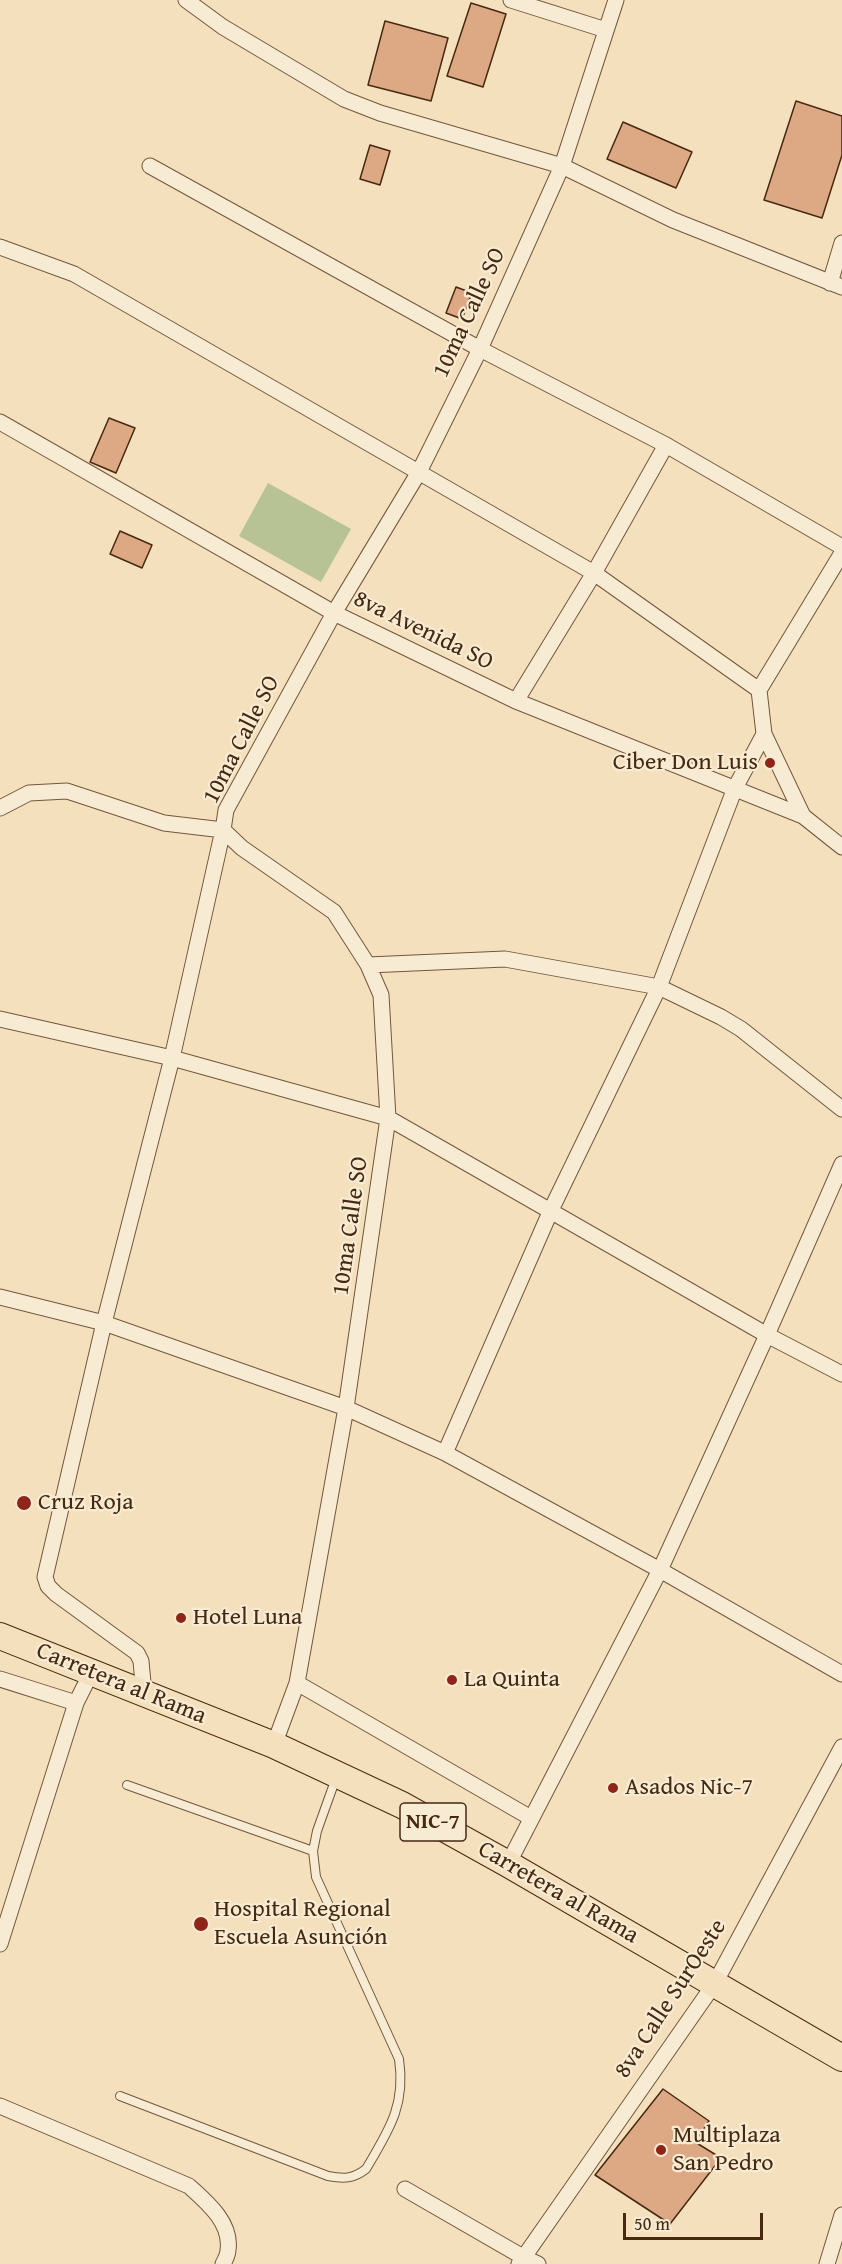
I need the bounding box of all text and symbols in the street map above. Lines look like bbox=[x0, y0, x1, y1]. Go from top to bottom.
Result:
street label: 10ma Calle SO bbox=[427, 243, 513, 383]
street label: 8va Avenida SO bbox=[349, 585, 497, 677]
street label: 10ma Calle SO bbox=[197, 671, 287, 809]
place label: Ciber Don Luis bbox=[613, 749, 758, 777]
marker: Ciber Don Luis bbox=[763, 756, 777, 770]
street label: 10ma Calle SO bbox=[327, 1155, 375, 1297]
place label: Cruz Roja bbox=[38, 1489, 134, 1517]
marker: Cruz Roja bbox=[15, 1494, 33, 1512]
place label: Hotel Luna bbox=[193, 1604, 302, 1632]
marker: Hotel Luna bbox=[174, 1611, 188, 1625]
street label: Carretera al Rama bbox=[32, 1637, 210, 1731]
place label: La Quinta bbox=[464, 1666, 560, 1694]
marker: La Quinta bbox=[445, 1673, 459, 1687]
place label: Asados Nic-7 bbox=[625, 1774, 753, 1802]
marker: Asados Nic-7 bbox=[606, 1781, 620, 1795]
road number: NIC-7 bbox=[400, 1803, 466, 1841]
street label: Carretera al Rama bbox=[473, 1835, 643, 1951]
place label: Hospital Regional Escuela Asunción bbox=[214, 1896, 391, 1952]
street label: 8va Calle SurOeste bbox=[609, 1914, 733, 2084]
marker: Hospital Regional Escuela Asunción bbox=[192, 1915, 210, 1933]
place label: Multiplaza San Pedro bbox=[673, 2122, 780, 2178]
marker: Multiplaza San Pedro bbox=[654, 2143, 668, 2157]
scale bar bbox=[626, 2201, 766, 2239]
text: 50 m bbox=[634, 2210, 670, 2237]

